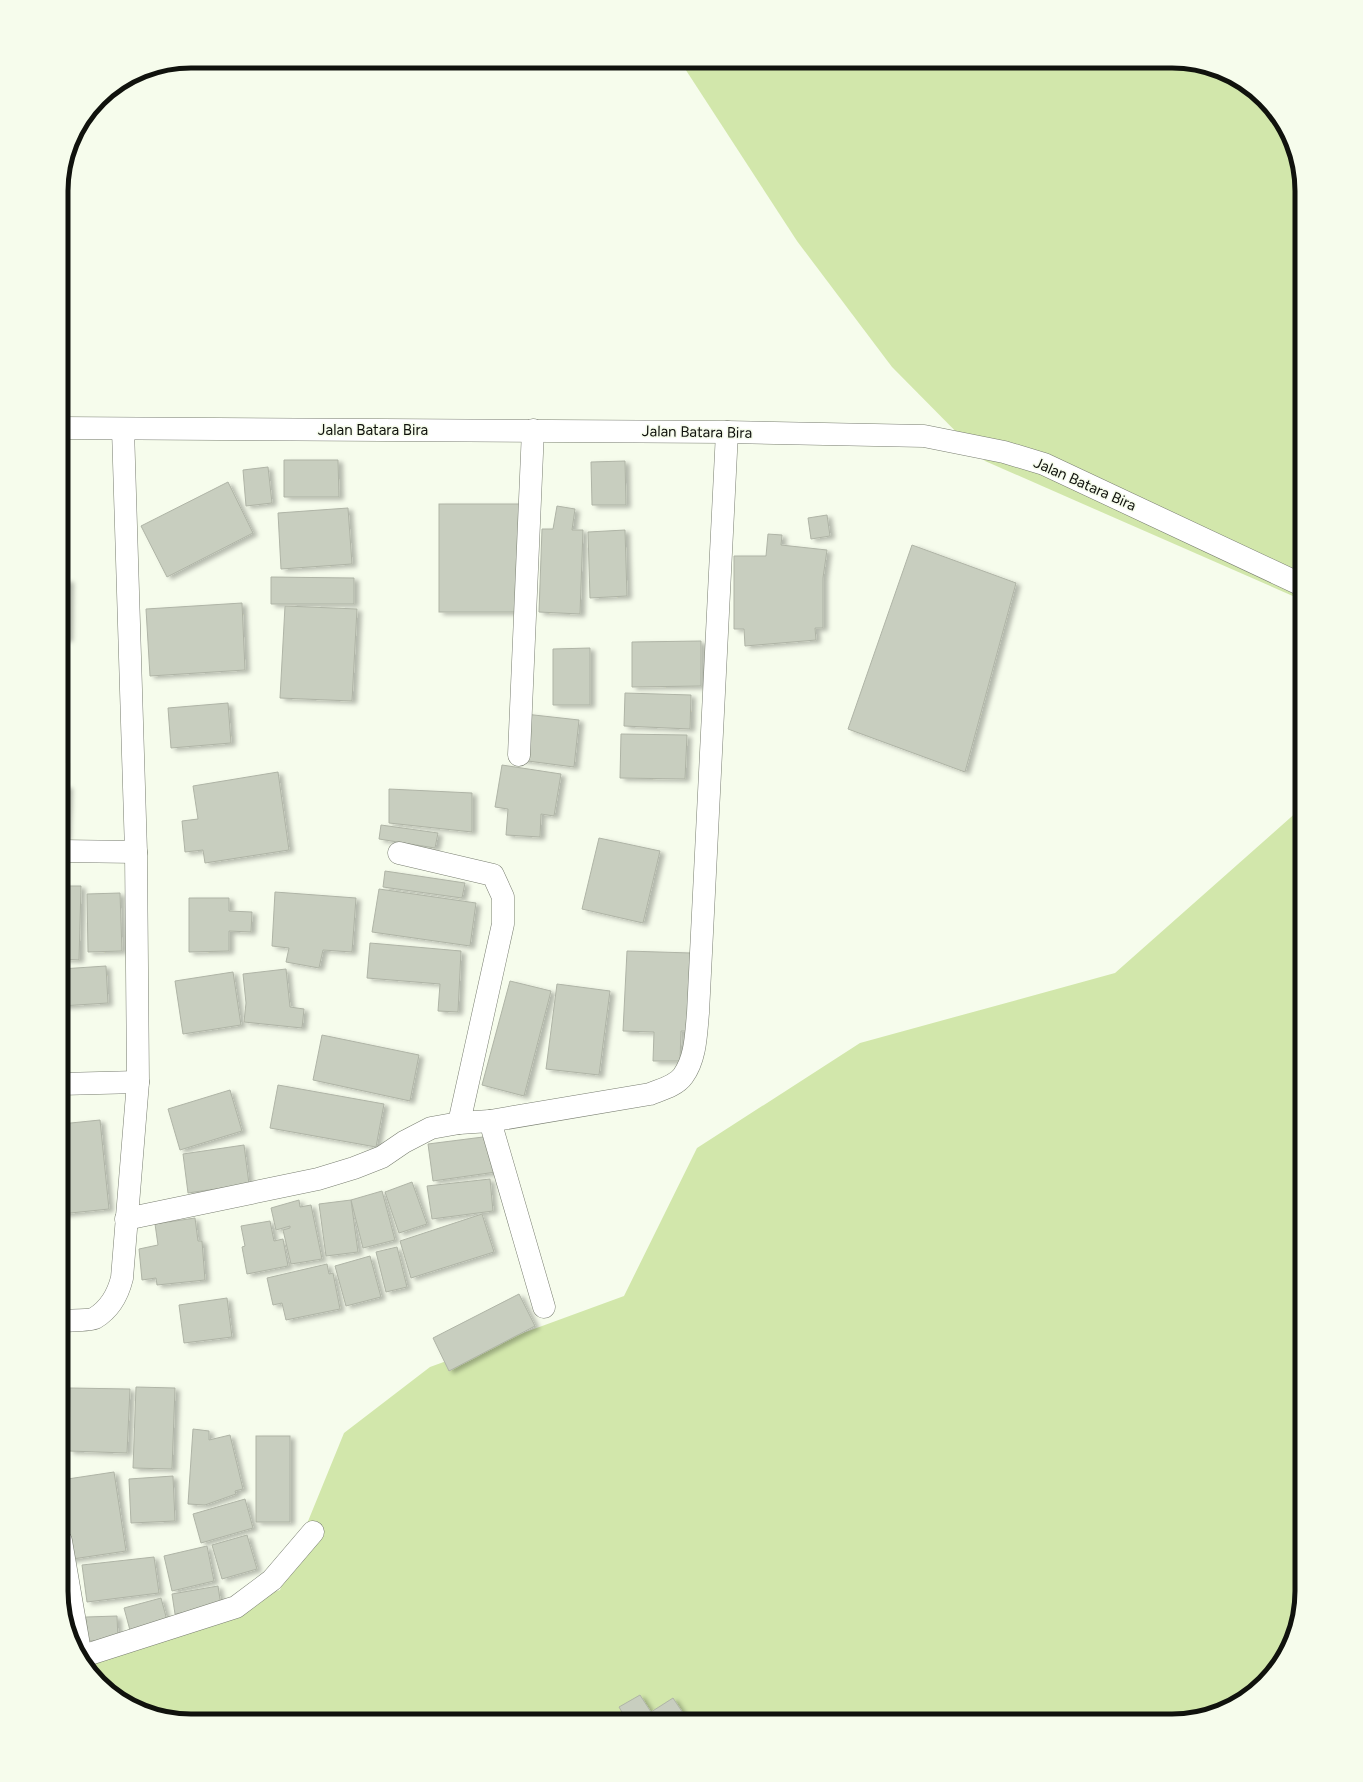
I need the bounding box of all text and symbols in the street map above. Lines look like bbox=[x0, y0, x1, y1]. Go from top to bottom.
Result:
street label: Jalan Batara Bira bbox=[318, 421, 428, 439]
street label: Jalan Batara Bira bbox=[642, 422, 752, 442]
street label: Jalan Batara Bira bbox=[1031, 453, 1139, 515]

